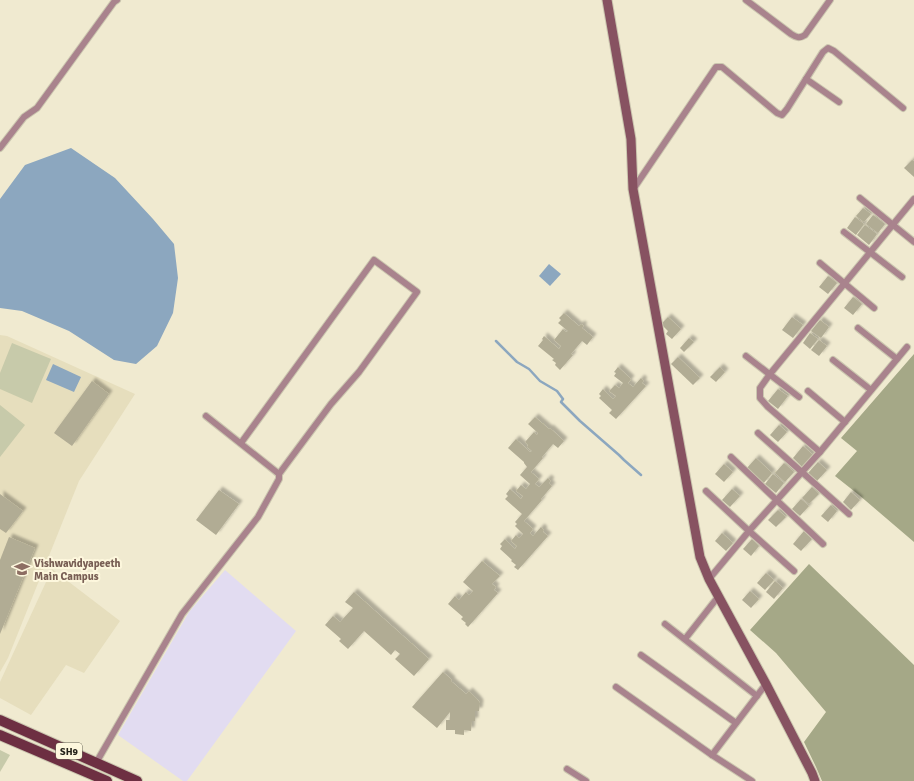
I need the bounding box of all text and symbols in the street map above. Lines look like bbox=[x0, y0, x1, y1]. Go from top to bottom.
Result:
place label: Vishwavidyapeeth Main Campus bbox=[34, 557, 121, 583]
school or university icon: Vishwavidyapeeth Main Campus bbox=[13, 560, 31, 578]
road number: SH9 bbox=[56, 743, 82, 759]

